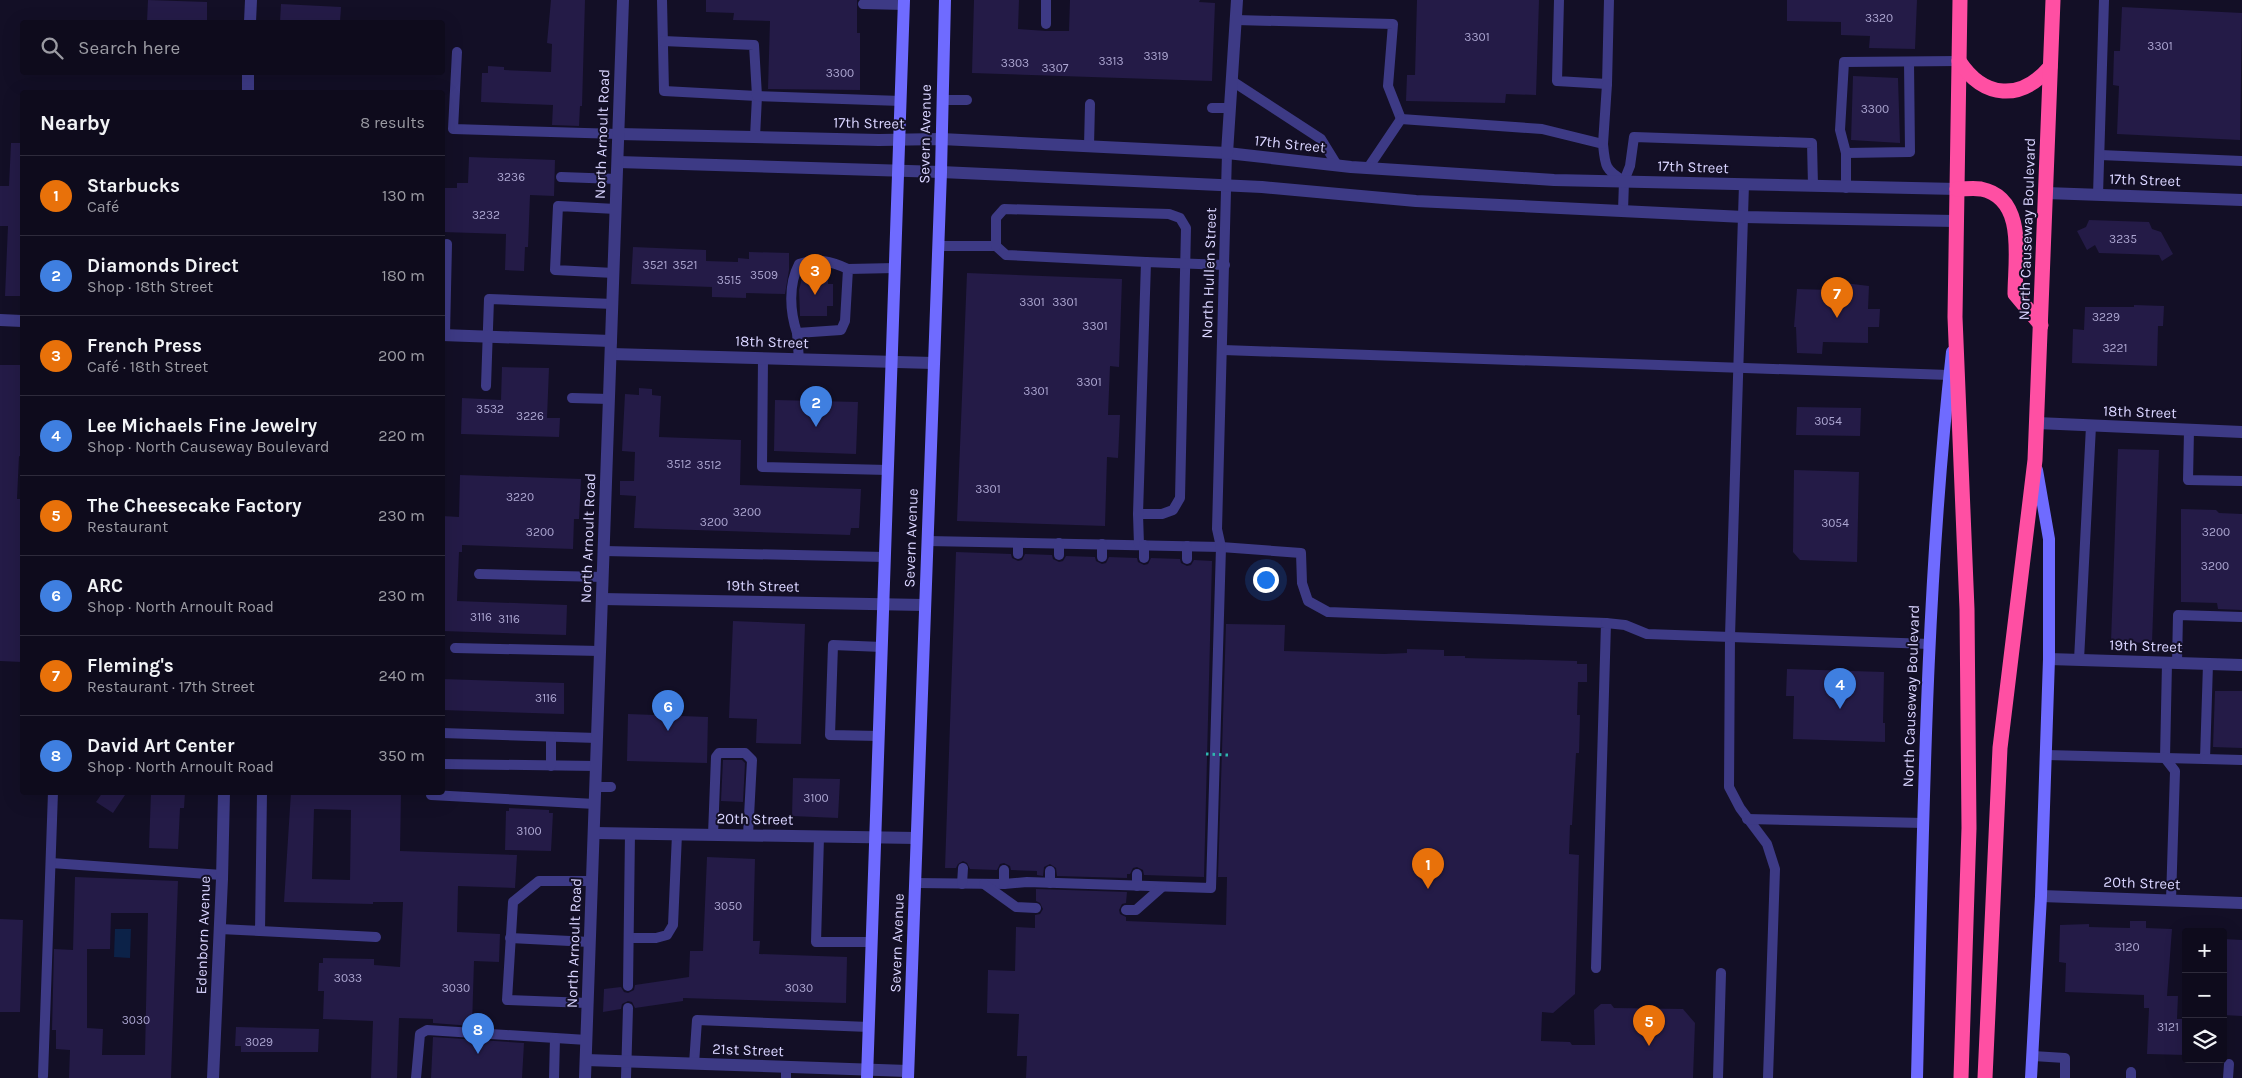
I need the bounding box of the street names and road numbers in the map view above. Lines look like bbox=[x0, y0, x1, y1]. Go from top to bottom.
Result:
street label: North Arnoult Road bbox=[591, 68, 613, 200]
street label: Severn Avenue bbox=[915, 84, 935, 184]
street label: 17th Street bbox=[833, 113, 905, 133]
street label: 17th Street bbox=[1254, 131, 1327, 157]
street label: North Causeway Boulevard bbox=[2015, 137, 2039, 321]
street label: 17th Street bbox=[1657, 157, 1729, 177]
street label: 17th Street bbox=[2109, 170, 2181, 190]
street label: North Hullen Street bbox=[1198, 207, 1220, 339]
street label: 18th Street bbox=[735, 332, 809, 352]
street label: 18th Street bbox=[2103, 402, 2177, 422]
street label: North Arnoult Road bbox=[577, 472, 599, 604]
street label: Severn Avenue bbox=[900, 488, 922, 588]
street label: 19th Street bbox=[726, 576, 800, 596]
street label: North Causeway Boulevard bbox=[1899, 604, 1923, 788]
street label: 19th Street bbox=[2109, 636, 2183, 656]
street label: 20th Street bbox=[716, 809, 794, 829]
street label: 20th Street bbox=[2103, 873, 2181, 893]
street label: Edenborn Avenue bbox=[192, 875, 214, 995]
street label: North Arnoult Road bbox=[563, 877, 585, 1009]
street label: Severn Avenue bbox=[886, 893, 908, 993]
street label: 21st Street bbox=[712, 1040, 785, 1060]

